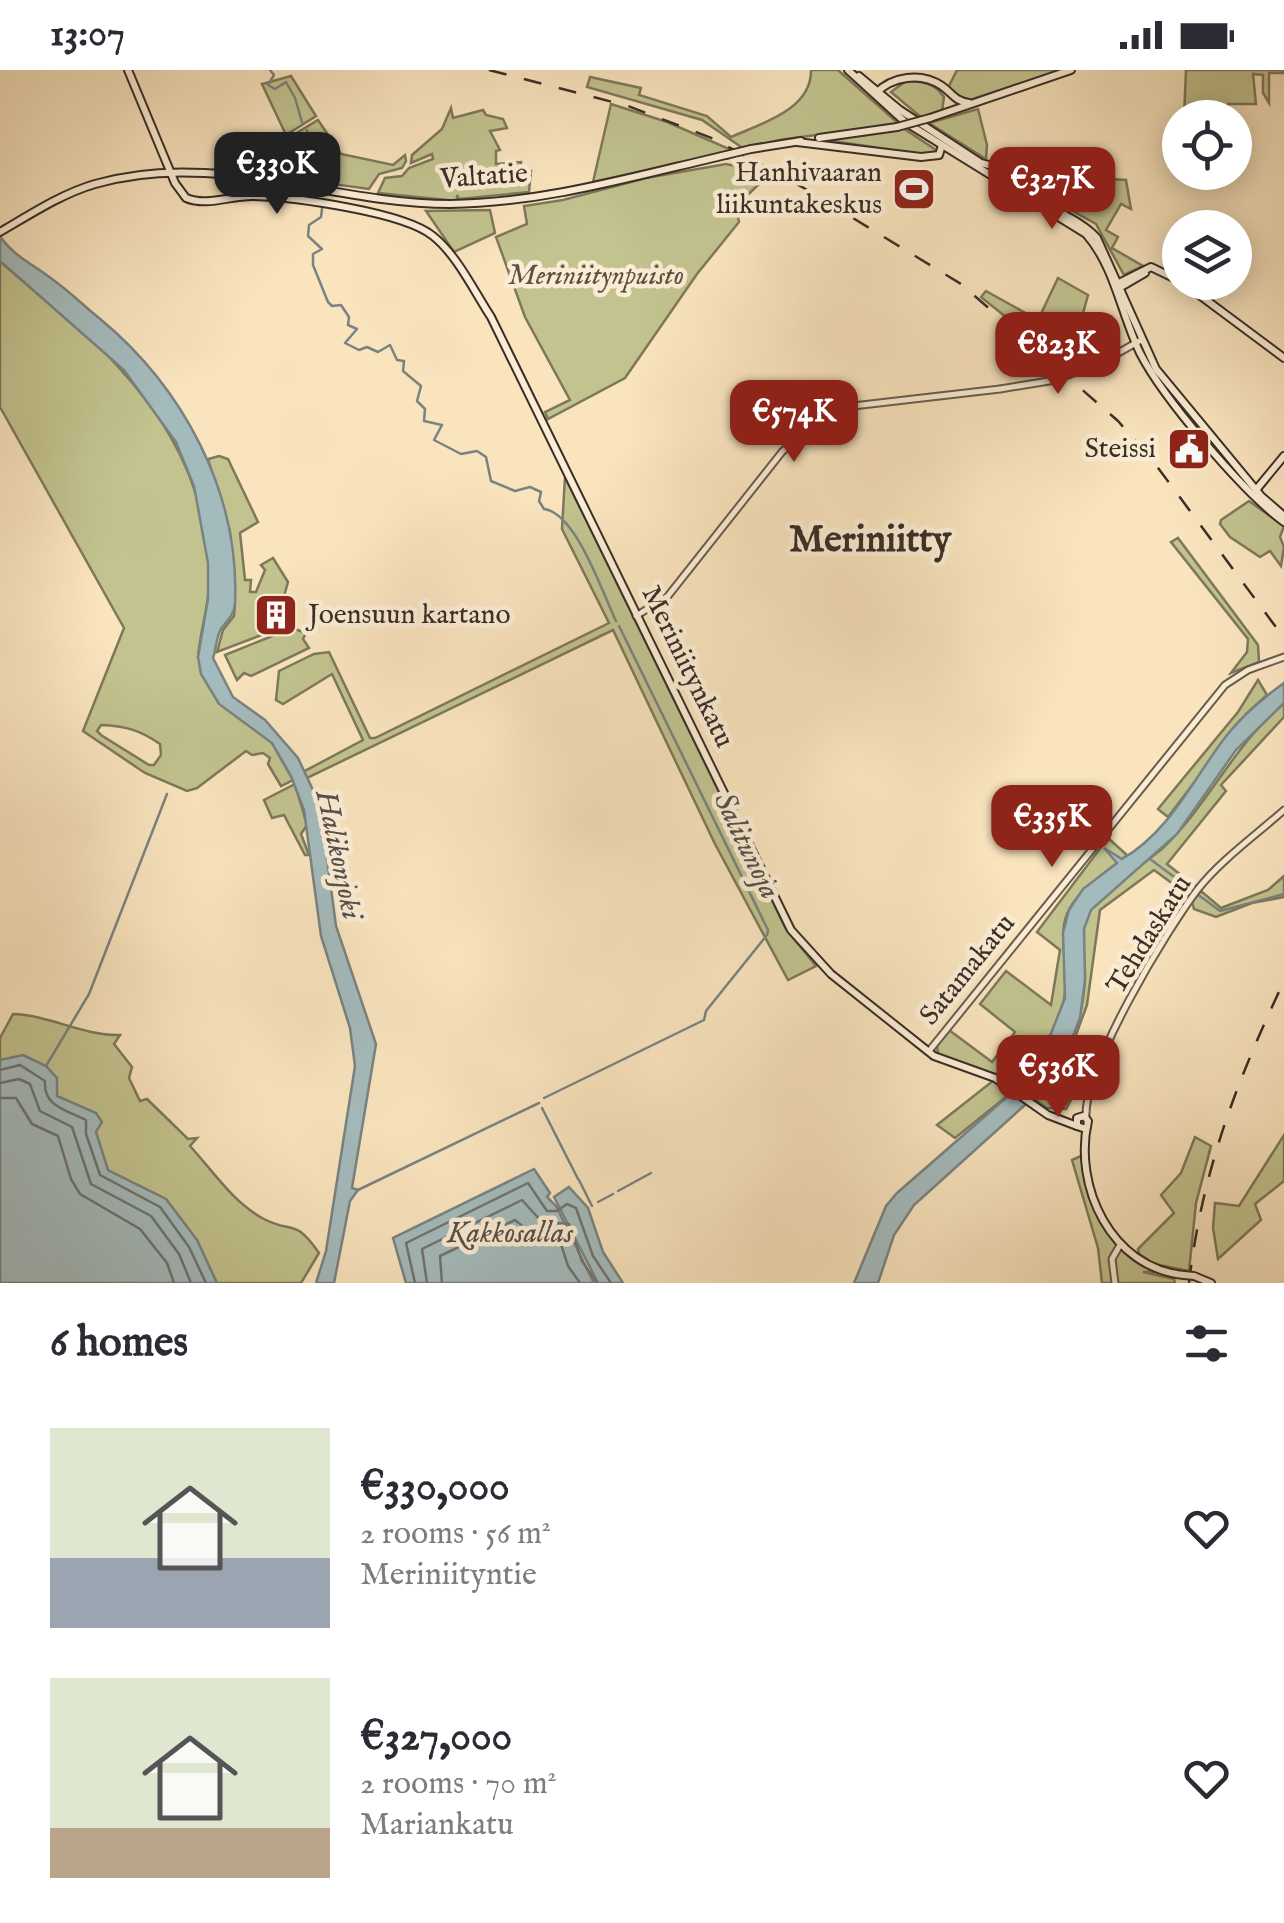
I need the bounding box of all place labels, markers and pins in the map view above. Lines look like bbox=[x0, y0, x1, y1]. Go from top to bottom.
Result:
pin: €330K bbox=[207, 132, 347, 217]
pin: €327K bbox=[982, 147, 1122, 232]
place label: Hanhivaaran liikuntakeskus bbox=[716, 156, 882, 223]
sports icon: Hanhivaaran liikuntakeskus bbox=[891, 166, 937, 212]
pin: €823K bbox=[988, 312, 1128, 397]
pin: €574K bbox=[724, 380, 864, 465]
public building icon: Steissi bbox=[1166, 426, 1212, 472]
place label: Steissi bbox=[1085, 432, 1156, 467]
building icon: Joensuun kartano bbox=[253, 592, 299, 638]
place label: Joensuun kartano bbox=[305, 598, 511, 633]
pin: €335K bbox=[982, 785, 1122, 870]
pin: €536K bbox=[988, 1035, 1128, 1120]

